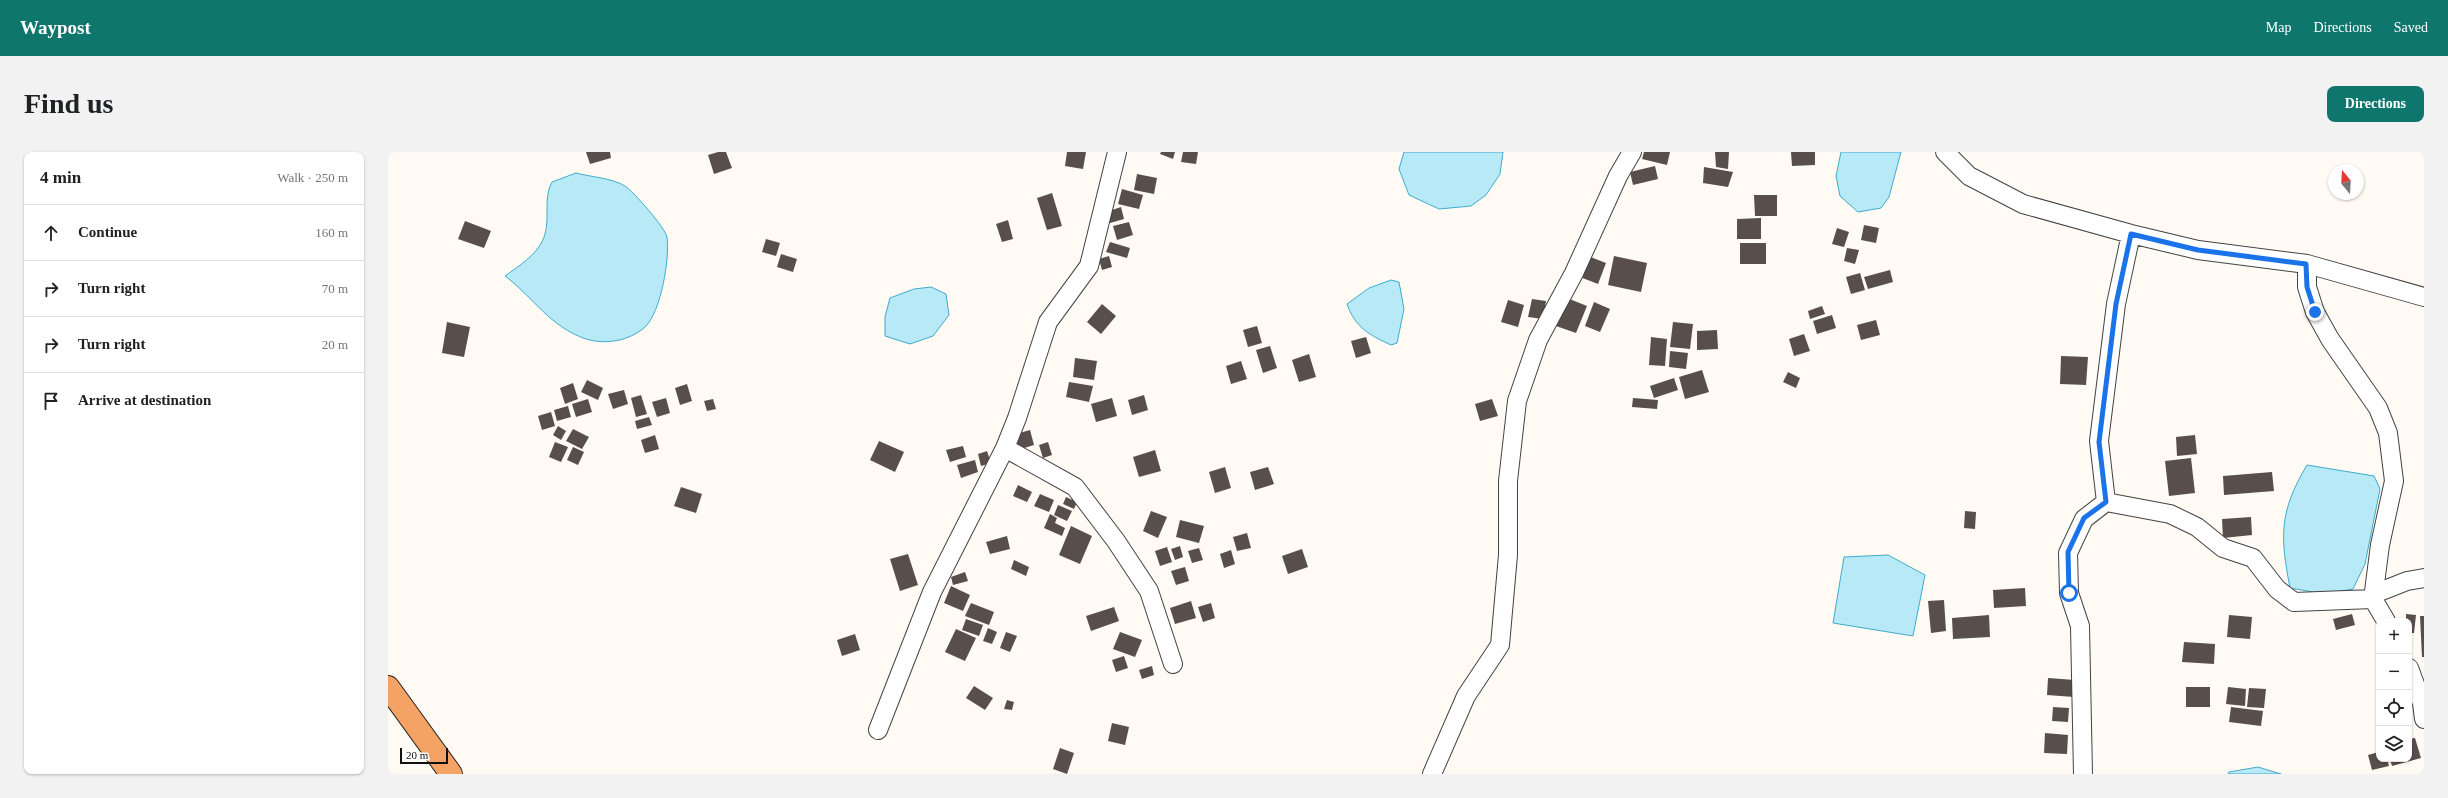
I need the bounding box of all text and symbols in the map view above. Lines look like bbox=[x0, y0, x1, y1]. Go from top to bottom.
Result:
text: Waypost bbox=[20, 17, 91, 38]
text: Map bbox=[2266, 20, 2291, 35]
text: Directions bbox=[2313, 20, 2372, 35]
text: Saved bbox=[2394, 20, 2428, 35]
button: Directions bbox=[2327, 86, 2424, 122]
text: Find us bbox=[24, 88, 114, 119]
north arrow bbox=[2328, 164, 2364, 200]
text: 4 min bbox=[40, 168, 81, 187]
text: Walk · 250 m bbox=[277, 170, 348, 185]
icon: ahead bbox=[40, 222, 62, 244]
text: Continue bbox=[78, 224, 137, 240]
text: 160 m bbox=[315, 225, 348, 240]
icon: right bbox=[40, 278, 62, 300]
text: Turn right bbox=[78, 280, 145, 296]
text: 70 m bbox=[322, 281, 348, 296]
route end bbox=[2306, 303, 2324, 321]
icon: right bbox=[40, 334, 62, 356]
text: Turn right bbox=[78, 336, 145, 352]
text: 20 m bbox=[322, 337, 348, 352]
icon: arrive bbox=[40, 390, 62, 412]
text: Arrive at destination bbox=[78, 392, 211, 408]
route start bbox=[2060, 584, 2078, 602]
map controls bbox=[2376, 618, 2412, 762]
button: + bbox=[2376, 618, 2412, 654]
button: − bbox=[2376, 654, 2412, 690]
button: locate bbox=[2376, 690, 2412, 726]
button: layers bbox=[2376, 726, 2412, 762]
scale bar bbox=[400, 746, 448, 765]
text: 20 m bbox=[406, 749, 428, 761]

